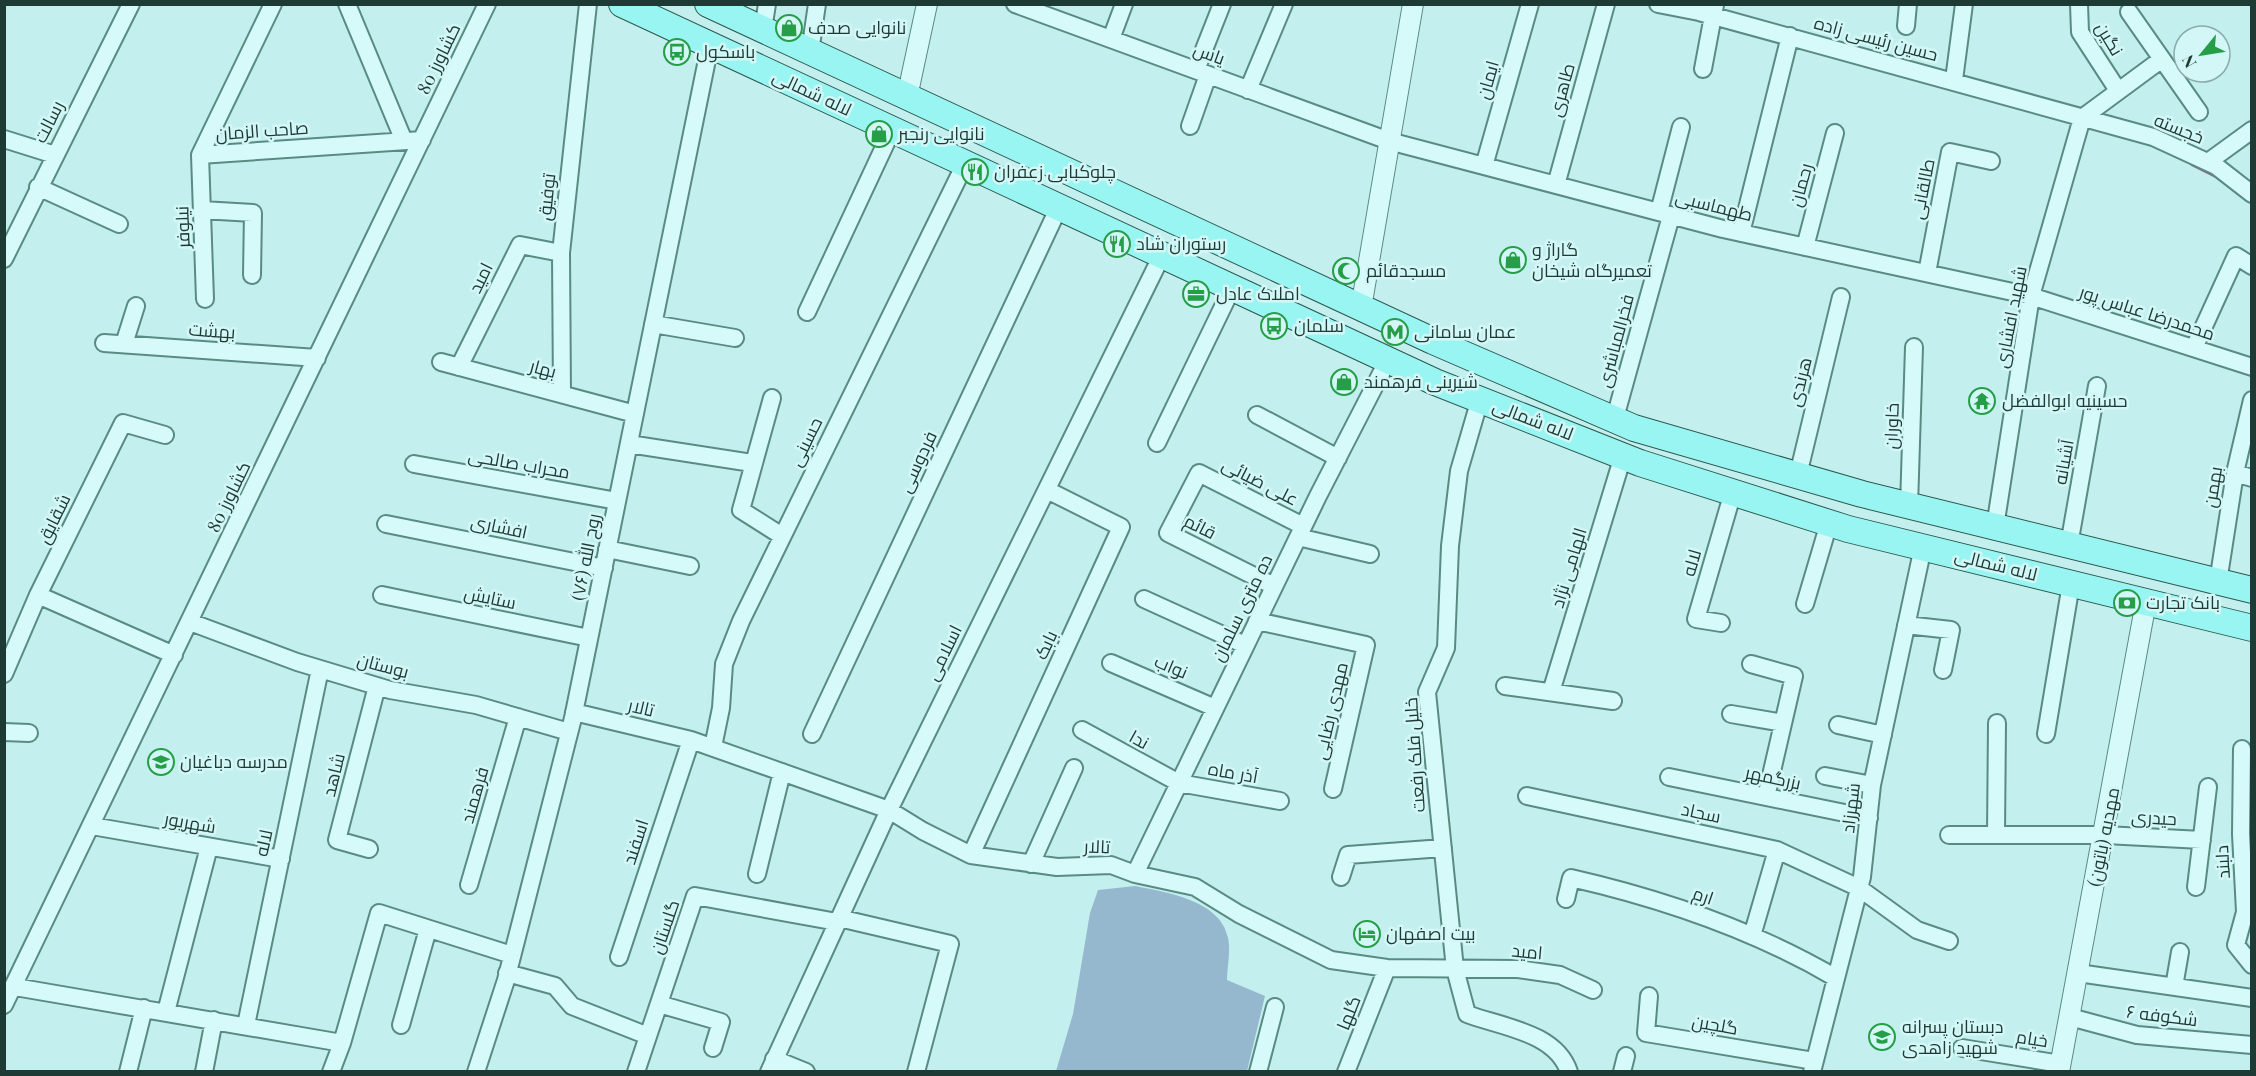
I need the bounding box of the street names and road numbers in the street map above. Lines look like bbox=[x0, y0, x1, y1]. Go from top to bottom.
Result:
street label: حسین رئیسی زاده bbox=[1812, 10, 1941, 66]
street label: نگین bbox=[2090, 17, 2129, 60]
street label: کشاورز 80 bbox=[411, 19, 466, 98]
street label: یاس bbox=[1190, 36, 1229, 70]
street label: ایمان bbox=[1470, 58, 1504, 102]
street label: طاهری bbox=[1542, 60, 1580, 119]
street label: لاله شمالی bbox=[769, 63, 856, 121]
street label: رسالت bbox=[27, 96, 69, 147]
street label: خجسته bbox=[2151, 107, 2208, 149]
street label: صاحب الزمان bbox=[215, 115, 309, 145]
street label: طالقانی bbox=[1904, 156, 1940, 221]
street label: رحمان bbox=[1783, 160, 1817, 209]
street label: توفیق bbox=[532, 172, 561, 222]
street label: طهماسبی bbox=[1673, 184, 1755, 226]
street label: نیلوفر bbox=[169, 205, 195, 250]
street label: امید bbox=[462, 258, 498, 297]
street label: شهید افشاری bbox=[1988, 264, 2032, 370]
street label: محمدرضا عباس پور bbox=[2075, 279, 2218, 346]
street label: فخرالمباشری bbox=[1591, 291, 1639, 390]
street label: بهشت bbox=[188, 316, 236, 344]
street label: بهار bbox=[526, 353, 559, 383]
street label: هرندی bbox=[1781, 354, 1817, 409]
street label: لاله شمالی bbox=[1490, 393, 1577, 445]
street label: خاوران bbox=[1878, 402, 1904, 450]
street label: حسینی bbox=[783, 413, 827, 470]
street label: فردوسی bbox=[892, 427, 942, 496]
street label: آشیانه bbox=[2047, 437, 2079, 486]
street label: محراب صالحی bbox=[466, 442, 572, 484]
street label: علی ضیائی bbox=[1218, 452, 1303, 511]
street label: کشاورز 80 bbox=[201, 457, 256, 536]
street label: بهمن bbox=[2197, 465, 2227, 509]
street label: شقایق bbox=[31, 490, 76, 548]
street label: افشاری bbox=[469, 508, 530, 544]
street label: قائم bbox=[1180, 508, 1221, 545]
street label: روح الله (۷۶) bbox=[565, 511, 606, 603]
street label: الهامی نژاد bbox=[1544, 525, 1592, 611]
street label: لاله شمالی bbox=[1952, 542, 2040, 586]
street label: لاله bbox=[1676, 546, 1706, 579]
street label: ده متری سلمان bbox=[1205, 550, 1277, 665]
street label: ستایش bbox=[462, 580, 519, 614]
street label: اسلامی bbox=[919, 621, 967, 684]
street label: بابک bbox=[1028, 626, 1062, 663]
street label: بوستان bbox=[355, 647, 412, 683]
street label: نواب bbox=[1151, 648, 1192, 684]
street label: مهدی رضایی bbox=[1307, 660, 1353, 762]
street label: تالار bbox=[625, 692, 657, 722]
street label: خلیل فلک رفعت bbox=[1398, 697, 1430, 813]
street label: ندا bbox=[1125, 724, 1154, 754]
street label: شاهد bbox=[316, 750, 350, 799]
street label: آذر ماه bbox=[1206, 756, 1260, 788]
street label: بزرگمهر bbox=[1742, 759, 1803, 795]
street label: فرهمند bbox=[455, 764, 494, 826]
street label: شهرزاد bbox=[1835, 781, 1865, 834]
street label: مهدیه (باتون) bbox=[2082, 785, 2124, 889]
street label: سجاد bbox=[1679, 796, 1723, 828]
street label: حیدری bbox=[2131, 804, 2178, 830]
street label: شهریور bbox=[161, 805, 218, 838]
street label: اسفند bbox=[617, 816, 654, 867]
street label: لاله bbox=[248, 827, 278, 858]
street label: تالار bbox=[1082, 834, 1111, 858]
street label: دلبند bbox=[2209, 845, 2235, 880]
street label: ارم bbox=[1689, 880, 1717, 911]
street label: گلستان bbox=[644, 896, 684, 957]
street label: امید bbox=[1510, 938, 1544, 964]
street label: گلها bbox=[1330, 992, 1366, 1033]
street label: شکوفه ۶ bbox=[2125, 999, 2199, 1031]
street label: گلچین bbox=[1690, 1008, 1740, 1041]
street label: خیام bbox=[2014, 1024, 2050, 1053]

